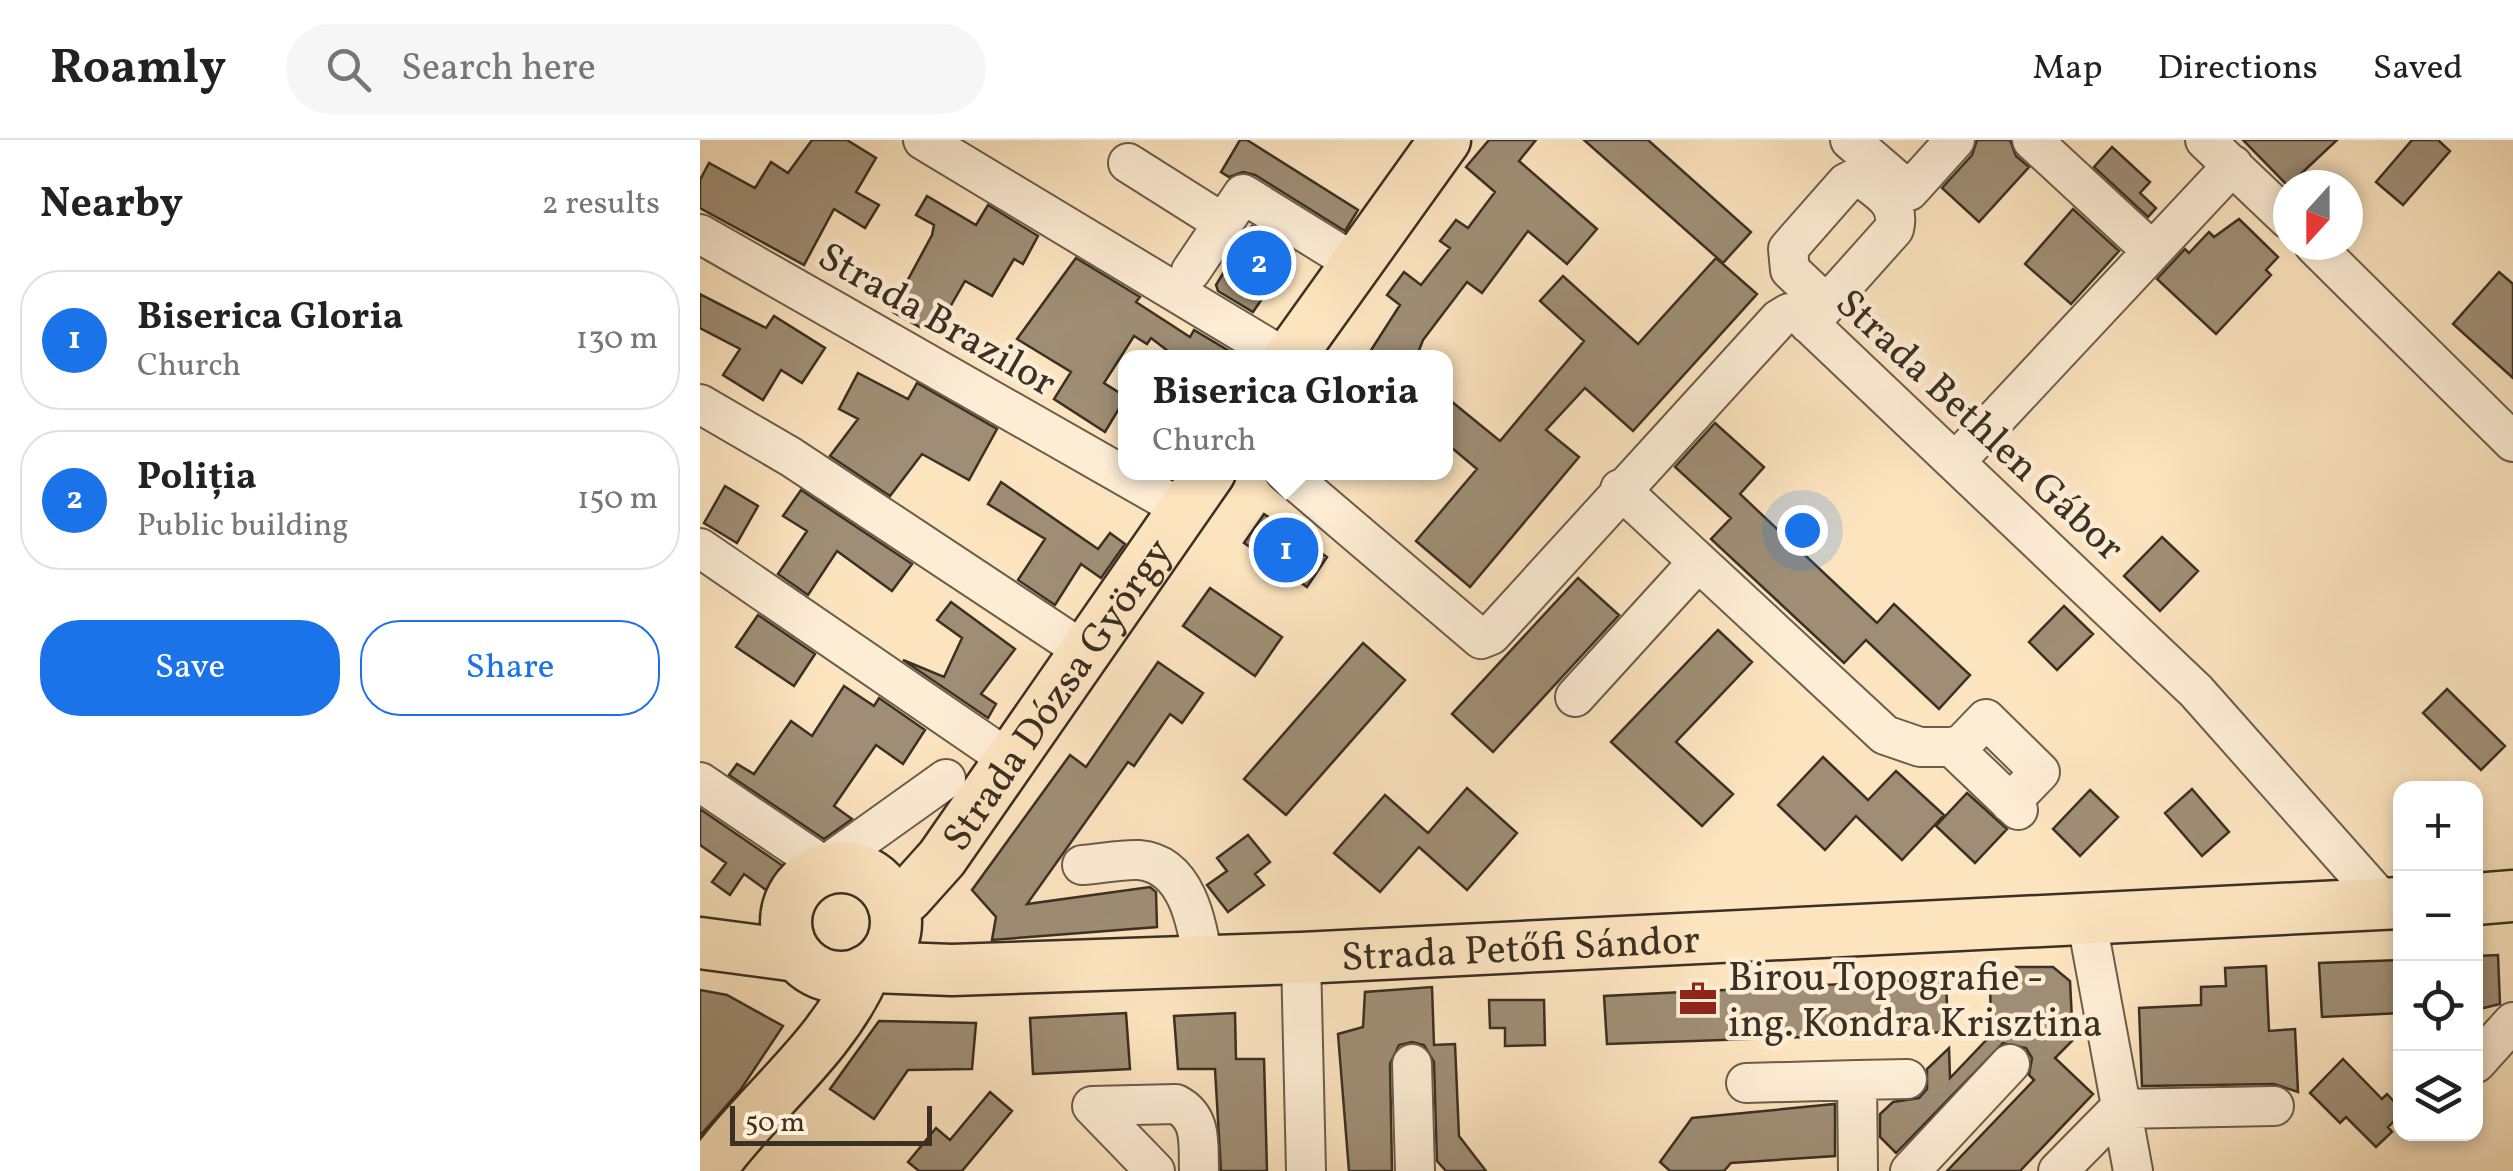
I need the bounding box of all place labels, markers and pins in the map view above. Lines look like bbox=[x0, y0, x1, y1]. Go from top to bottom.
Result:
pin: 2 bbox=[1226, 226, 1292, 300]
pin: 1 bbox=[1254, 512, 1318, 588]
place label: Birou Topografie - ing. Kondra Krisztina bbox=[1728, 952, 2103, 1054]
office icon: Birou Topografie - ing. Kondra Krisztina bbox=[1677, 978, 1719, 1020]

